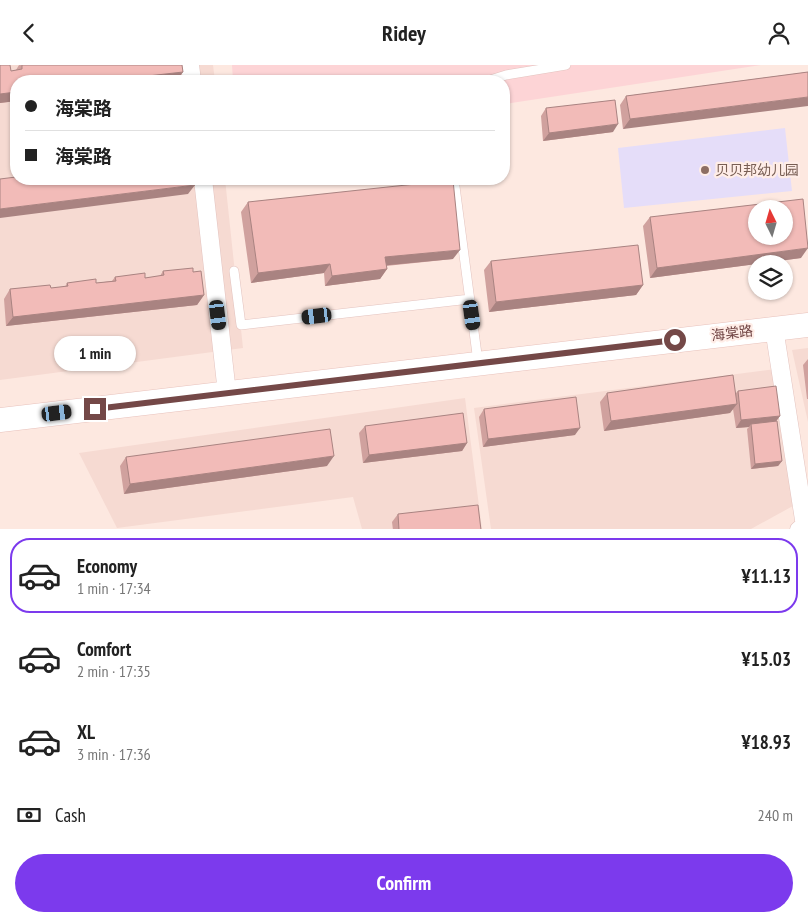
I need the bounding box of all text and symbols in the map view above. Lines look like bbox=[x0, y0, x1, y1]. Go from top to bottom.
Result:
icon: back bbox=[15, 19, 43, 47]
text: Ridey bbox=[382, 19, 426, 47]
icon: person bbox=[765, 19, 793, 47]
text: 海棠路 bbox=[55, 96, 112, 120]
text: 海棠路 bbox=[55, 144, 112, 168]
place label: 贝贝邦幼儿园 bbox=[715, 161, 799, 179]
marker: 贝贝邦幼儿园 bbox=[699, 164, 711, 176]
north arrow bbox=[748, 200, 792, 245]
map controls bbox=[748, 200, 793, 300]
button: layers bbox=[748, 255, 793, 300]
car bbox=[208, 299, 227, 331]
car bbox=[462, 299, 481, 331]
car bbox=[301, 307, 332, 325]
street label: 海棠路 bbox=[710, 322, 754, 344]
route start bbox=[664, 329, 686, 351]
callout: 1 min bbox=[54, 337, 136, 371]
text: 1 min bbox=[79, 343, 111, 363]
route end bbox=[84, 398, 106, 420]
car bbox=[41, 404, 72, 422]
icon: car bbox=[17, 553, 62, 598]
text: Economy bbox=[77, 554, 137, 578]
text: ¥11.13 bbox=[742, 564, 791, 588]
text: 1 min · 17:34 bbox=[77, 578, 151, 598]
icon: car bbox=[17, 636, 62, 681]
text: Comfort bbox=[77, 637, 131, 661]
text: ¥15.03 bbox=[742, 647, 791, 671]
text: 2 min · 17:35 bbox=[77, 661, 151, 681]
icon: car bbox=[17, 719, 62, 764]
text: XL bbox=[77, 720, 95, 744]
text: ¥18.93 bbox=[742, 730, 791, 754]
text: 3 min · 17:36 bbox=[77, 744, 151, 764]
icon: cash bbox=[15, 801, 43, 829]
text: Cash bbox=[55, 803, 86, 827]
text: 240 m bbox=[758, 805, 793, 825]
button: Confirm bbox=[15, 854, 793, 912]

